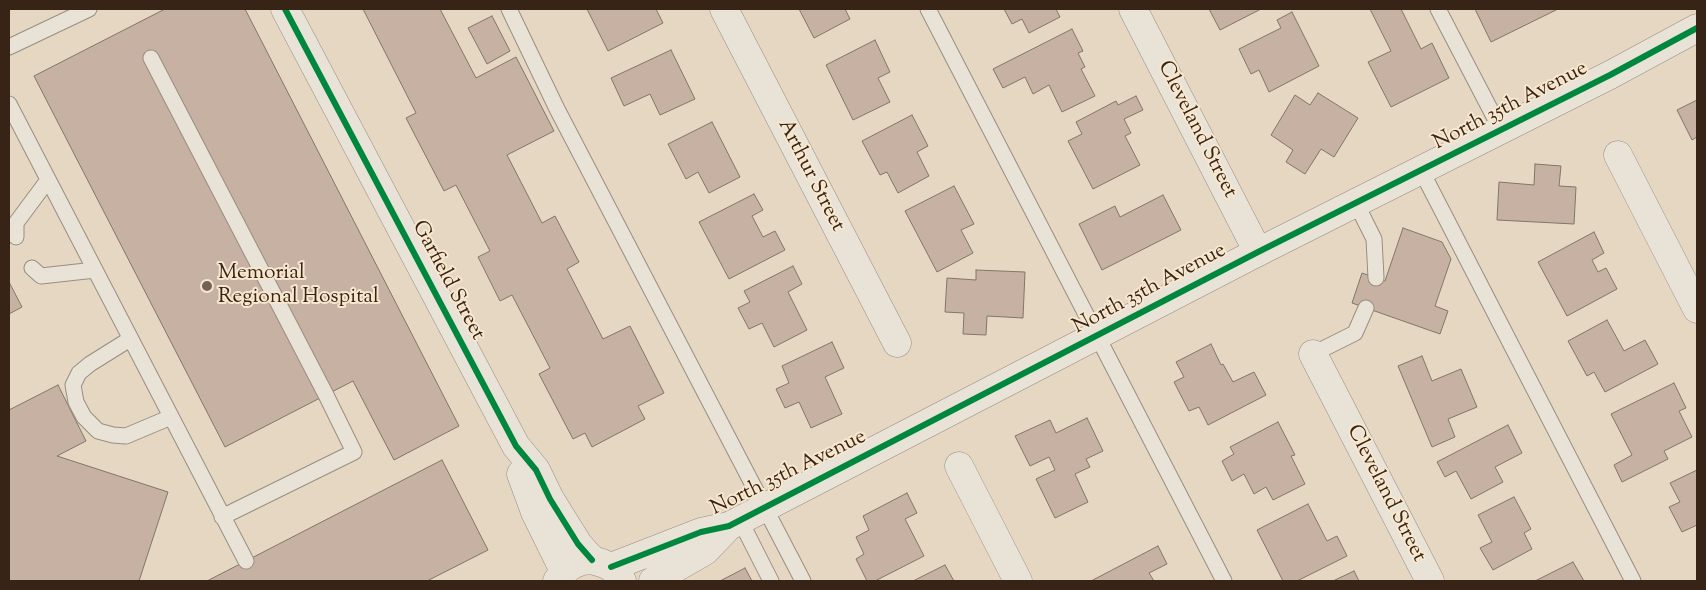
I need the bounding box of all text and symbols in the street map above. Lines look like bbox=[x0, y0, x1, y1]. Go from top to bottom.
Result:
street label: Cleveland Street bbox=[1151, 57, 1241, 203]
street label: North 35th Avenue bbox=[1430, 57, 1592, 157]
street label: Arthur Street bbox=[771, 116, 849, 236]
street label: Garfield Street bbox=[405, 217, 489, 345]
street label: North 35th Avenue bbox=[1069, 239, 1231, 341]
place label: Memorial Regional Hospital bbox=[218, 261, 379, 311]
marker: Memorial Regional Hospital bbox=[200, 279, 214, 293]
street label: Cleveland Street bbox=[1340, 421, 1430, 567]
street label: North 35th Avenue bbox=[707, 425, 871, 523]

